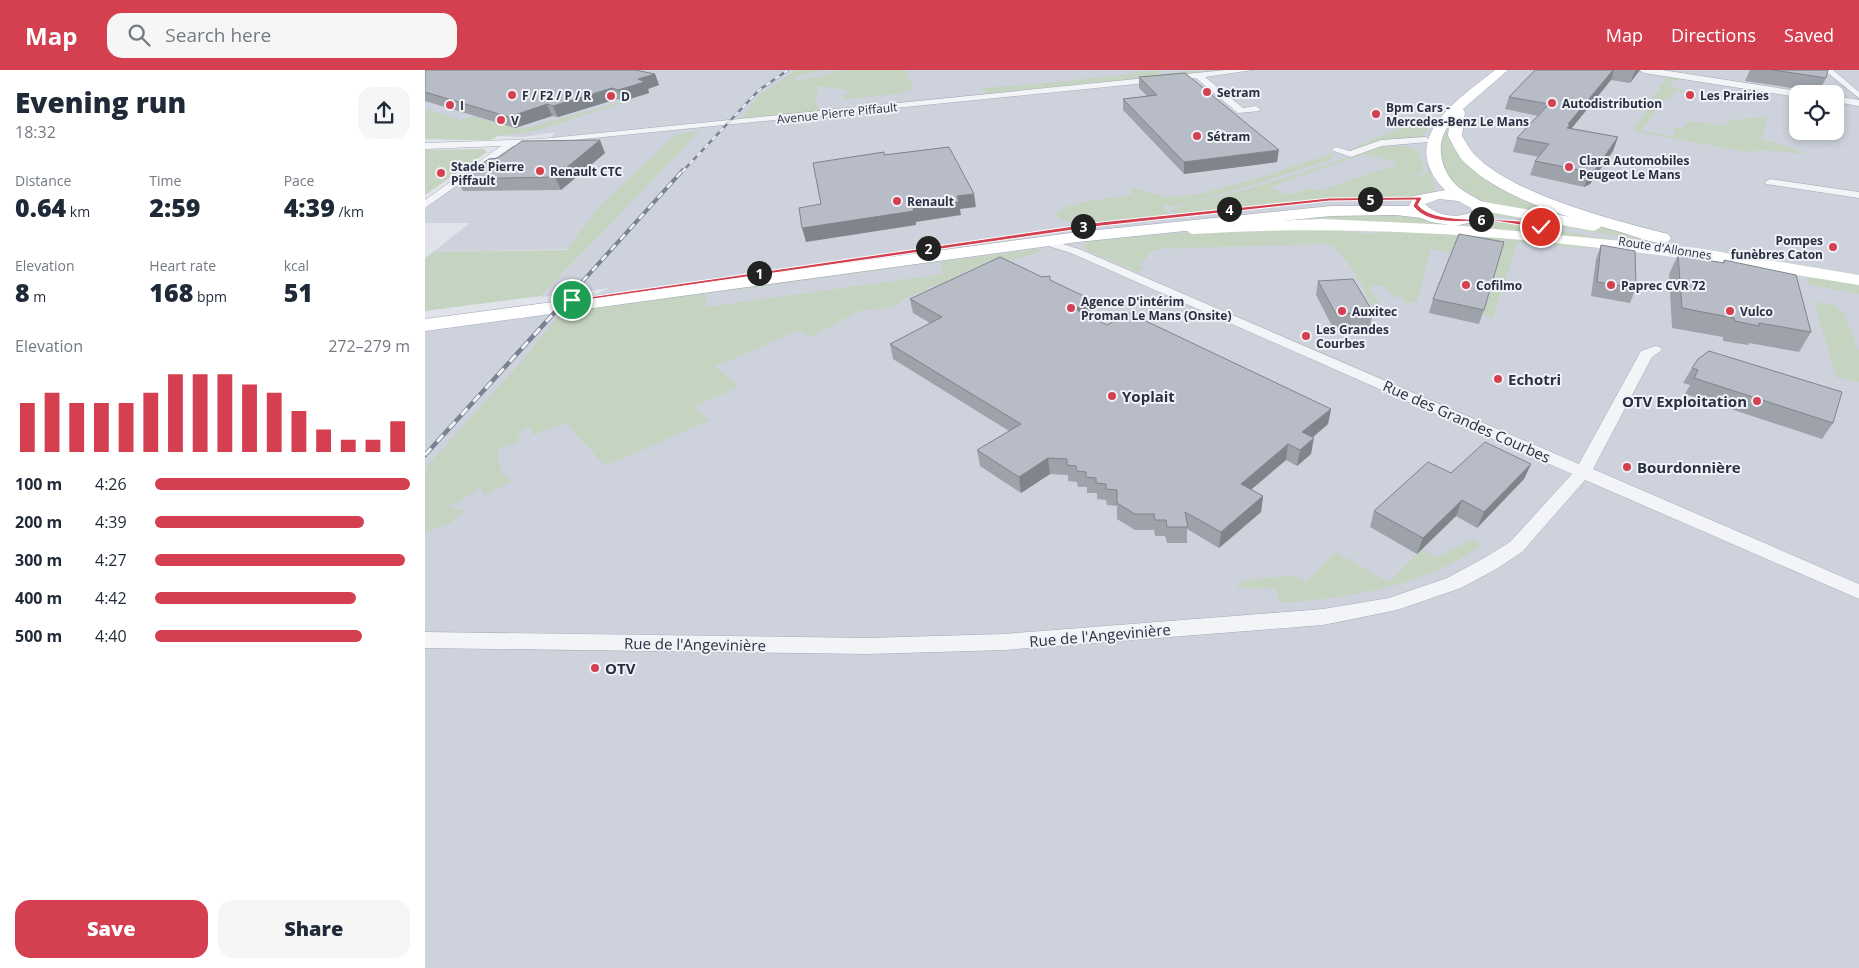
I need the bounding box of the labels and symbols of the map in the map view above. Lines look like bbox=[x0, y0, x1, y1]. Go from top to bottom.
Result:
place label: Setram bbox=[1217, 84, 1260, 101]
marker: Setram bbox=[1201, 86, 1213, 98]
place label: F / F2 / P / R bbox=[522, 87, 591, 104]
place label: Les Prairies bbox=[1700, 87, 1769, 104]
place label: D bbox=[621, 88, 630, 105]
marker: F / F2 / P / R bbox=[506, 89, 518, 101]
marker: Les Prairies bbox=[1684, 89, 1696, 101]
marker: D bbox=[605, 90, 617, 102]
place label: Autodistribution bbox=[1562, 95, 1662, 112]
place label: I bbox=[460, 97, 464, 114]
marker: Autodistribution bbox=[1546, 97, 1558, 109]
street label: Avenue Pierre Piffault bbox=[776, 98, 898, 128]
marker: I bbox=[444, 99, 456, 111]
place label: Bpm Cars - Mercedes-Benz Le Mans bbox=[1386, 99, 1529, 130]
marker: Bpm Cars - Mercedes-Benz Le Mans bbox=[1370, 108, 1382, 120]
place label: V bbox=[511, 112, 519, 129]
marker: V bbox=[495, 114, 507, 126]
place label: Sétram bbox=[1207, 128, 1250, 145]
marker: Sétram bbox=[1191, 130, 1203, 142]
place label: Clara Automobiles Peugeot Le Mans bbox=[1579, 152, 1689, 183]
place label: Stade Pierre Piffault bbox=[451, 158, 524, 189]
marker: Clara Automobiles Peugeot Le Mans bbox=[1563, 161, 1575, 173]
place label: Renault CTC bbox=[550, 163, 623, 180]
marker: Renault CTC bbox=[534, 165, 546, 177]
marker: Stade Pierre Piffault bbox=[435, 167, 447, 179]
pin: 5 bbox=[1357, 186, 1383, 212]
place label: Renault bbox=[907, 193, 954, 210]
marker: Renault bbox=[891, 195, 903, 207]
pin: 4 bbox=[1217, 196, 1241, 222]
pin: 6 bbox=[1469, 206, 1493, 232]
pin bbox=[1520, 206, 1562, 248]
pin: 3 bbox=[1071, 214, 1095, 238]
street label: Route d'Allonnes bbox=[1617, 232, 1713, 264]
place label: Pompes funèbres Caton bbox=[1731, 232, 1823, 263]
pin: 2 bbox=[915, 236, 941, 260]
marker: Pompes funèbres Caton bbox=[1827, 241, 1839, 253]
pin: 1 bbox=[747, 260, 771, 286]
place label: Cofilmo bbox=[1476, 277, 1522, 294]
place label: Paprec CVR 72 bbox=[1621, 277, 1706, 294]
pin bbox=[551, 279, 593, 321]
marker: Cofilmo bbox=[1460, 279, 1472, 291]
marker: Paprec CVR 72 bbox=[1605, 279, 1617, 291]
place label: Agence D'intérim Proman Le Mans (Onsite) bbox=[1081, 293, 1231, 324]
marker: Agence D'intérim Proman Le Mans (Onsite) bbox=[1065, 302, 1077, 314]
place label: Auxitec bbox=[1352, 303, 1397, 320]
place label: Vulco bbox=[1740, 303, 1773, 320]
marker: Auxitec bbox=[1336, 305, 1348, 317]
marker: Vulco bbox=[1724, 305, 1736, 317]
place label: Les Grandes Courbes bbox=[1316, 321, 1389, 352]
marker: Les Grandes Courbes bbox=[1300, 330, 1312, 342]
place label: Echotri bbox=[1508, 369, 1561, 389]
marker: Echotri bbox=[1492, 373, 1504, 385]
street label: Rue des Grandes Courbes bbox=[1380, 375, 1554, 467]
place label: Yoplait bbox=[1122, 386, 1175, 406]
marker: Yoplait bbox=[1106, 390, 1118, 402]
place label: OTV Exploitation bbox=[1622, 391, 1747, 411]
marker: OTV Exploitation bbox=[1751, 395, 1763, 407]
place label: Bourdonnière bbox=[1637, 457, 1741, 477]
marker: Bourdonnière bbox=[1621, 461, 1633, 473]
street label: Rue de l'Angevinière bbox=[1028, 619, 1172, 651]
street label: Rue de l'Angevinière bbox=[624, 633, 766, 655]
place label: OTV bbox=[605, 658, 636, 678]
marker: OTV bbox=[589, 662, 601, 674]

